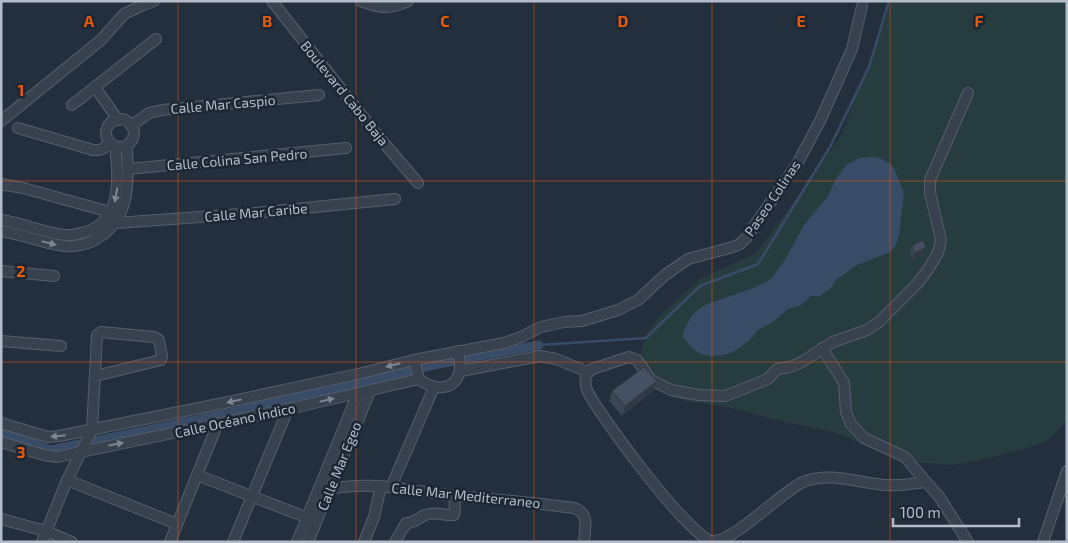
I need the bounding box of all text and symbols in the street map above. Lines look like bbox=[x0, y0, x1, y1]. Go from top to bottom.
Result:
text: A bbox=[84, 11, 95, 30]
text: B bbox=[262, 11, 272, 30]
text: C bbox=[440, 11, 450, 30]
text: D bbox=[618, 11, 629, 30]
text: E bbox=[796, 11, 806, 30]
text: F bbox=[975, 11, 984, 30]
street label: Boulevard Cabo Baja bbox=[297, 37, 393, 149]
text: 1 bbox=[18, 80, 24, 99]
street label: Calle Mar Caspio bbox=[170, 91, 276, 117]
street label: Calle Colina San Pedro bbox=[166, 144, 308, 174]
street label: Paseo Colinas bbox=[740, 157, 804, 239]
one-way arrow bbox=[111, 187, 119, 203]
street label: Calle Mar Caribe bbox=[204, 199, 308, 225]
one-way arrow bbox=[41, 239, 56, 247]
text: 2 bbox=[16, 261, 26, 280]
one-way arrow bbox=[385, 361, 400, 369]
one-way arrow bbox=[319, 396, 334, 404]
one-way arrow bbox=[227, 397, 242, 405]
street label: Calle Océano Índico bbox=[173, 399, 297, 441]
street label: Calle Mar Egeo bbox=[313, 419, 365, 513]
one-way arrow bbox=[49, 432, 65, 440]
one-way arrow bbox=[109, 440, 125, 448]
text: 3 bbox=[16, 442, 26, 461]
street label: Calle Mar Mediterraneo bbox=[391, 479, 541, 511]
scale bar bbox=[893, 496, 1019, 528]
text: 100 m bbox=[900, 503, 941, 521]

